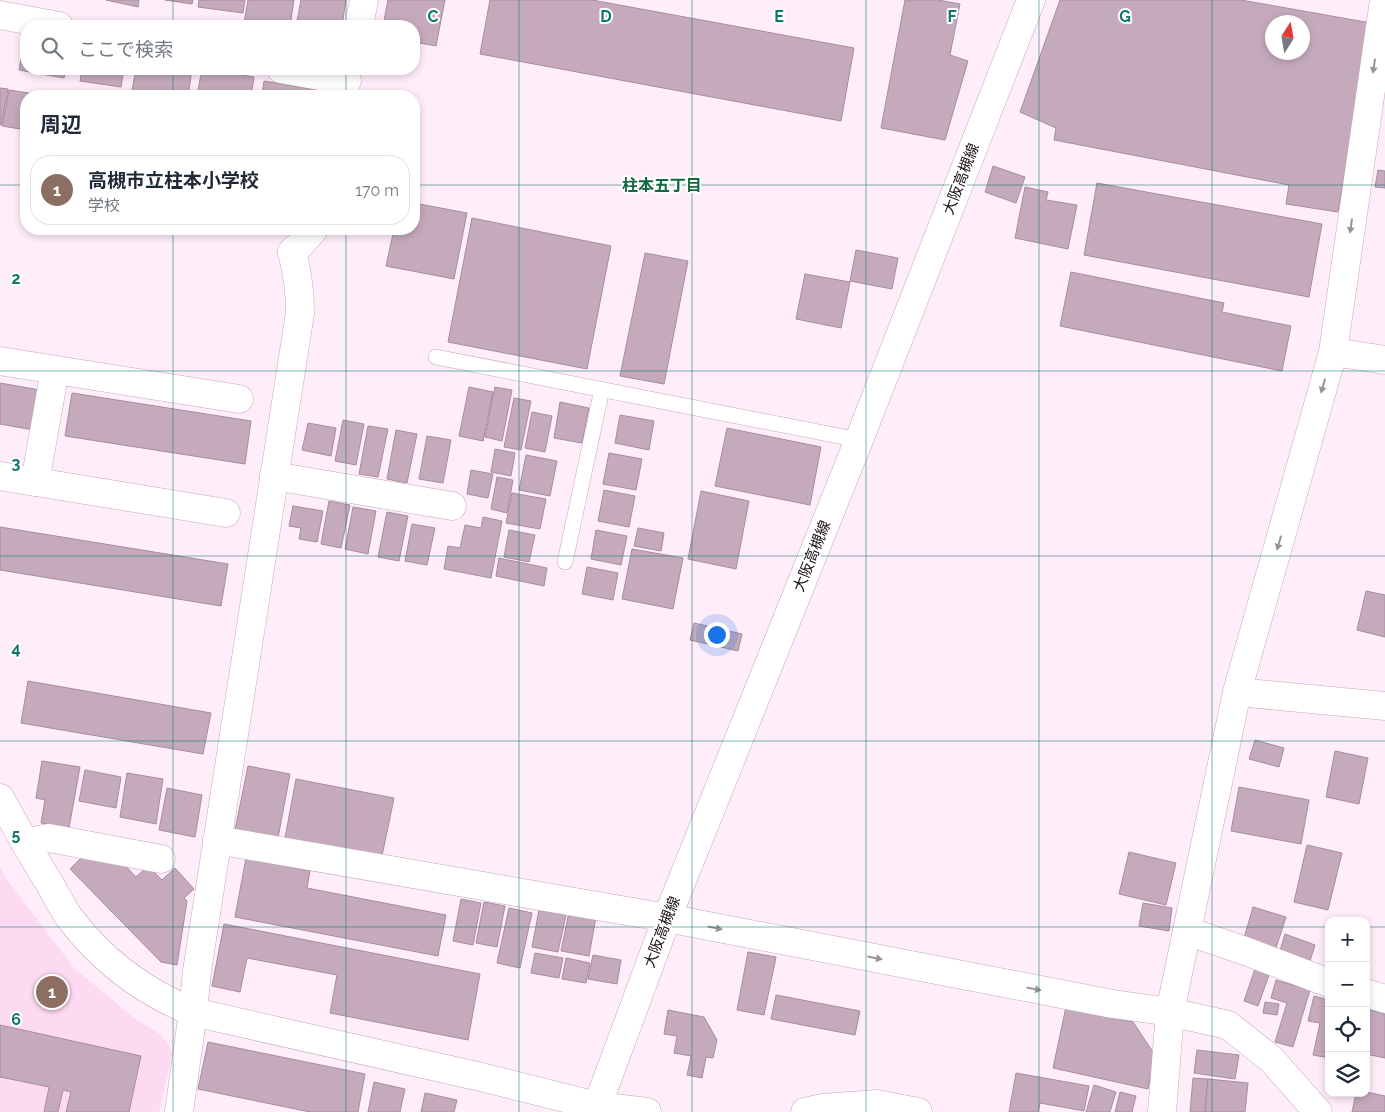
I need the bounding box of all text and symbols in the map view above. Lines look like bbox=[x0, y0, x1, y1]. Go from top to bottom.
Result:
text: C bbox=[428, 7, 439, 26]
text: D bbox=[600, 7, 612, 26]
text: E bbox=[774, 7, 784, 26]
text: F bbox=[947, 7, 957, 26]
text: G bbox=[1119, 7, 1131, 26]
north arrow bbox=[1265, 15, 1310, 60]
search box bbox=[20, 20, 420, 75]
icon: search bbox=[38, 34, 66, 62]
text: ここで検索 bbox=[78, 38, 173, 60]
one-way arrow bbox=[1370, 58, 1378, 74]
text: 周辺 bbox=[40, 112, 82, 137]
street label: 大阪高槻線 bbox=[939, 141, 983, 217]
text: 高槻市立柱本小学校 bbox=[88, 169, 259, 191]
district label: 柱本五丁目 bbox=[622, 176, 702, 195]
text: 1 bbox=[53, 181, 61, 200]
text: 170 m bbox=[355, 181, 399, 200]
text: 学校 bbox=[88, 196, 120, 215]
one-way arrow bbox=[1347, 219, 1355, 235]
text: 2 bbox=[11, 269, 21, 288]
one-way arrow bbox=[1319, 379, 1327, 394]
text: 3 bbox=[12, 454, 21, 473]
street label: 大阪高槻線 bbox=[790, 518, 834, 594]
one-way arrow bbox=[1275, 535, 1283, 550]
your location bbox=[704, 622, 730, 648]
text: 4 bbox=[11, 639, 21, 658]
text: 5 bbox=[12, 825, 21, 844]
street label: 大阪高槻線 bbox=[640, 894, 684, 970]
map controls bbox=[1325, 917, 1370, 1097]
button: + bbox=[1325, 917, 1370, 962]
one-way arrow bbox=[707, 924, 723, 932]
one-way arrow bbox=[867, 954, 882, 962]
button: − bbox=[1325, 962, 1370, 1007]
pin: 1 bbox=[36, 973, 68, 1011]
one-way arrow bbox=[1027, 985, 1043, 993]
button: locate bbox=[1325, 1007, 1370, 1052]
text: 6 bbox=[11, 1010, 21, 1029]
button: layers bbox=[1325, 1052, 1370, 1097]

